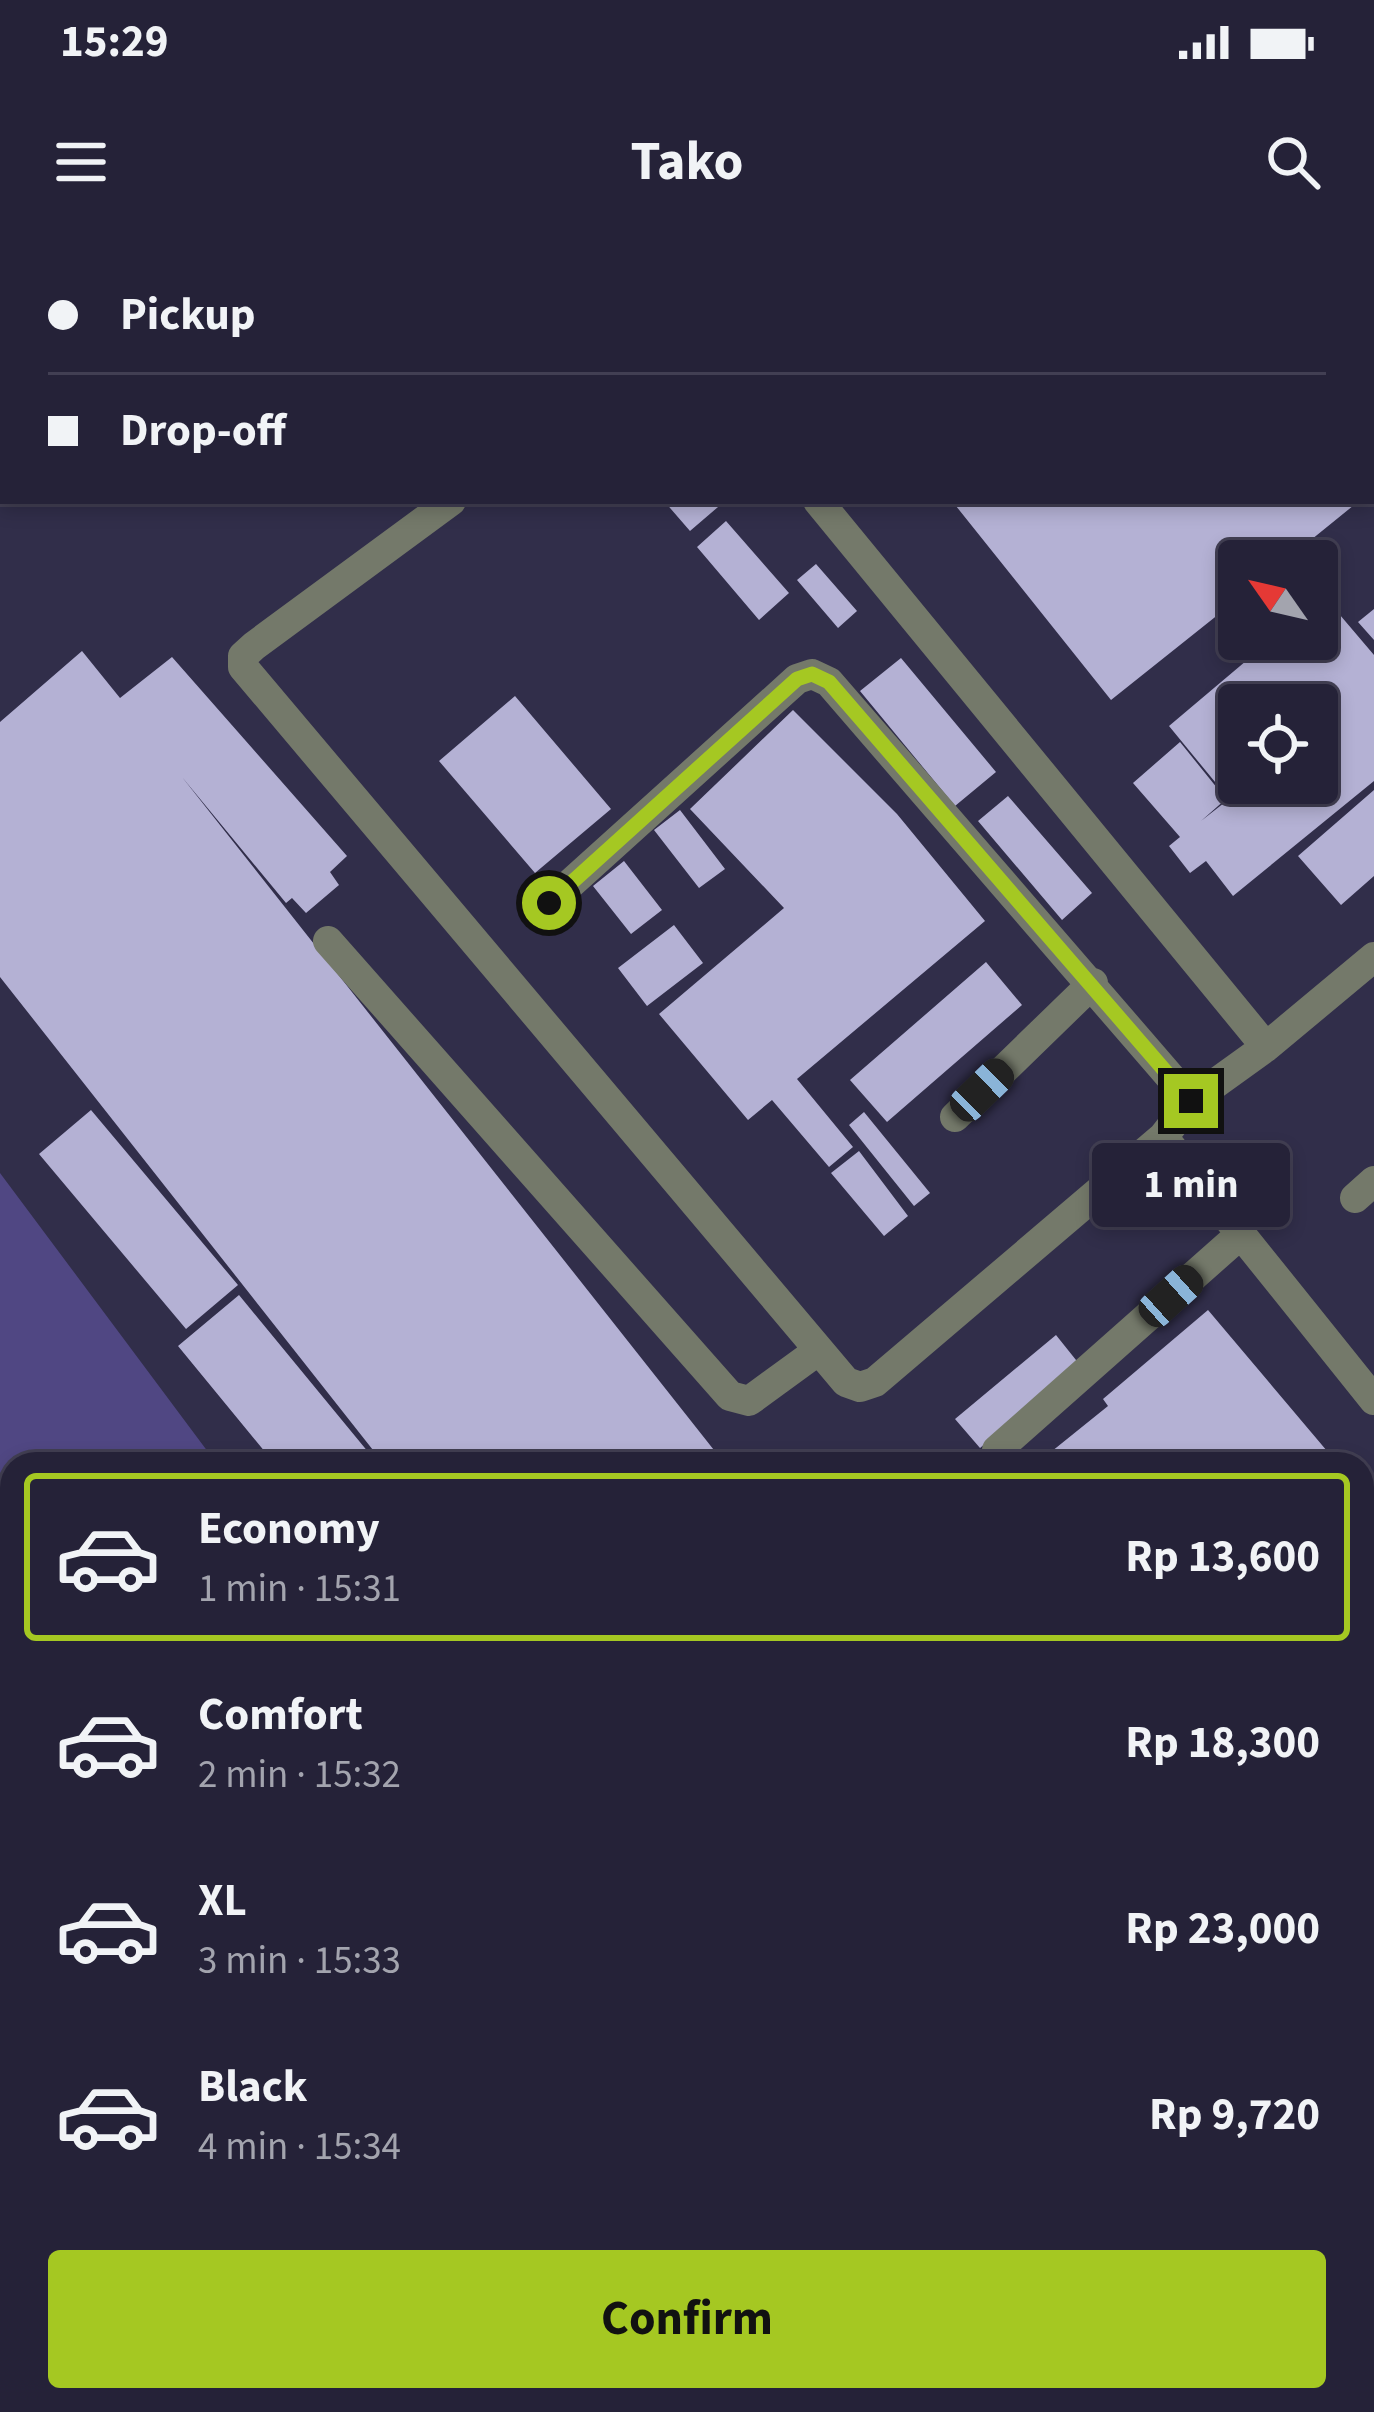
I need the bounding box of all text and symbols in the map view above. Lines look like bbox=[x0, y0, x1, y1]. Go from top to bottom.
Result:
text: 15:29 bbox=[60, 10, 169, 74]
text: Tako bbox=[630, 124, 744, 201]
icon: menu bbox=[48, 129, 114, 195]
icon: search bbox=[1260, 129, 1326, 195]
text: Pickup bbox=[120, 283, 256, 347]
text: Drop-off bbox=[120, 399, 286, 463]
north arrow bbox=[1218, 540, 1338, 660]
map controls bbox=[1218, 540, 1338, 804]
button: locate bbox=[1218, 684, 1338, 804]
route start bbox=[522, 876, 576, 930]
car bbox=[944, 1052, 1020, 1128]
route end bbox=[1164, 1074, 1218, 1128]
callout: 1 min bbox=[1092, 1143, 1290, 1227]
text: 1 min bbox=[1144, 1157, 1238, 1213]
car bbox=[1132, 1259, 1210, 1333]
text: Economy bbox=[198, 1497, 380, 1561]
icon: car bbox=[54, 1503, 162, 1611]
text: Rp 13,600 bbox=[1125, 1525, 1320, 1589]
text: 1 min · 15:31 bbox=[198, 1561, 401, 1617]
text: Comfort bbox=[198, 1683, 363, 1747]
icon: car bbox=[54, 1689, 162, 1797]
text: Rp 18,300 bbox=[1125, 1711, 1320, 1775]
text: 2 min · 15:32 bbox=[198, 1747, 401, 1803]
text: XL bbox=[198, 1869, 247, 1933]
icon: car bbox=[54, 1875, 162, 1983]
text: Rp 23,000 bbox=[1125, 1897, 1320, 1961]
text: 3 min · 15:33 bbox=[198, 1933, 401, 1989]
text: Black bbox=[198, 2055, 308, 2119]
icon: car bbox=[54, 2061, 162, 2169]
text: Rp 9,720 bbox=[1149, 2083, 1320, 2147]
text: 4 min · 15:34 bbox=[198, 2119, 401, 2175]
button: Confirm bbox=[48, 2250, 1326, 2388]

